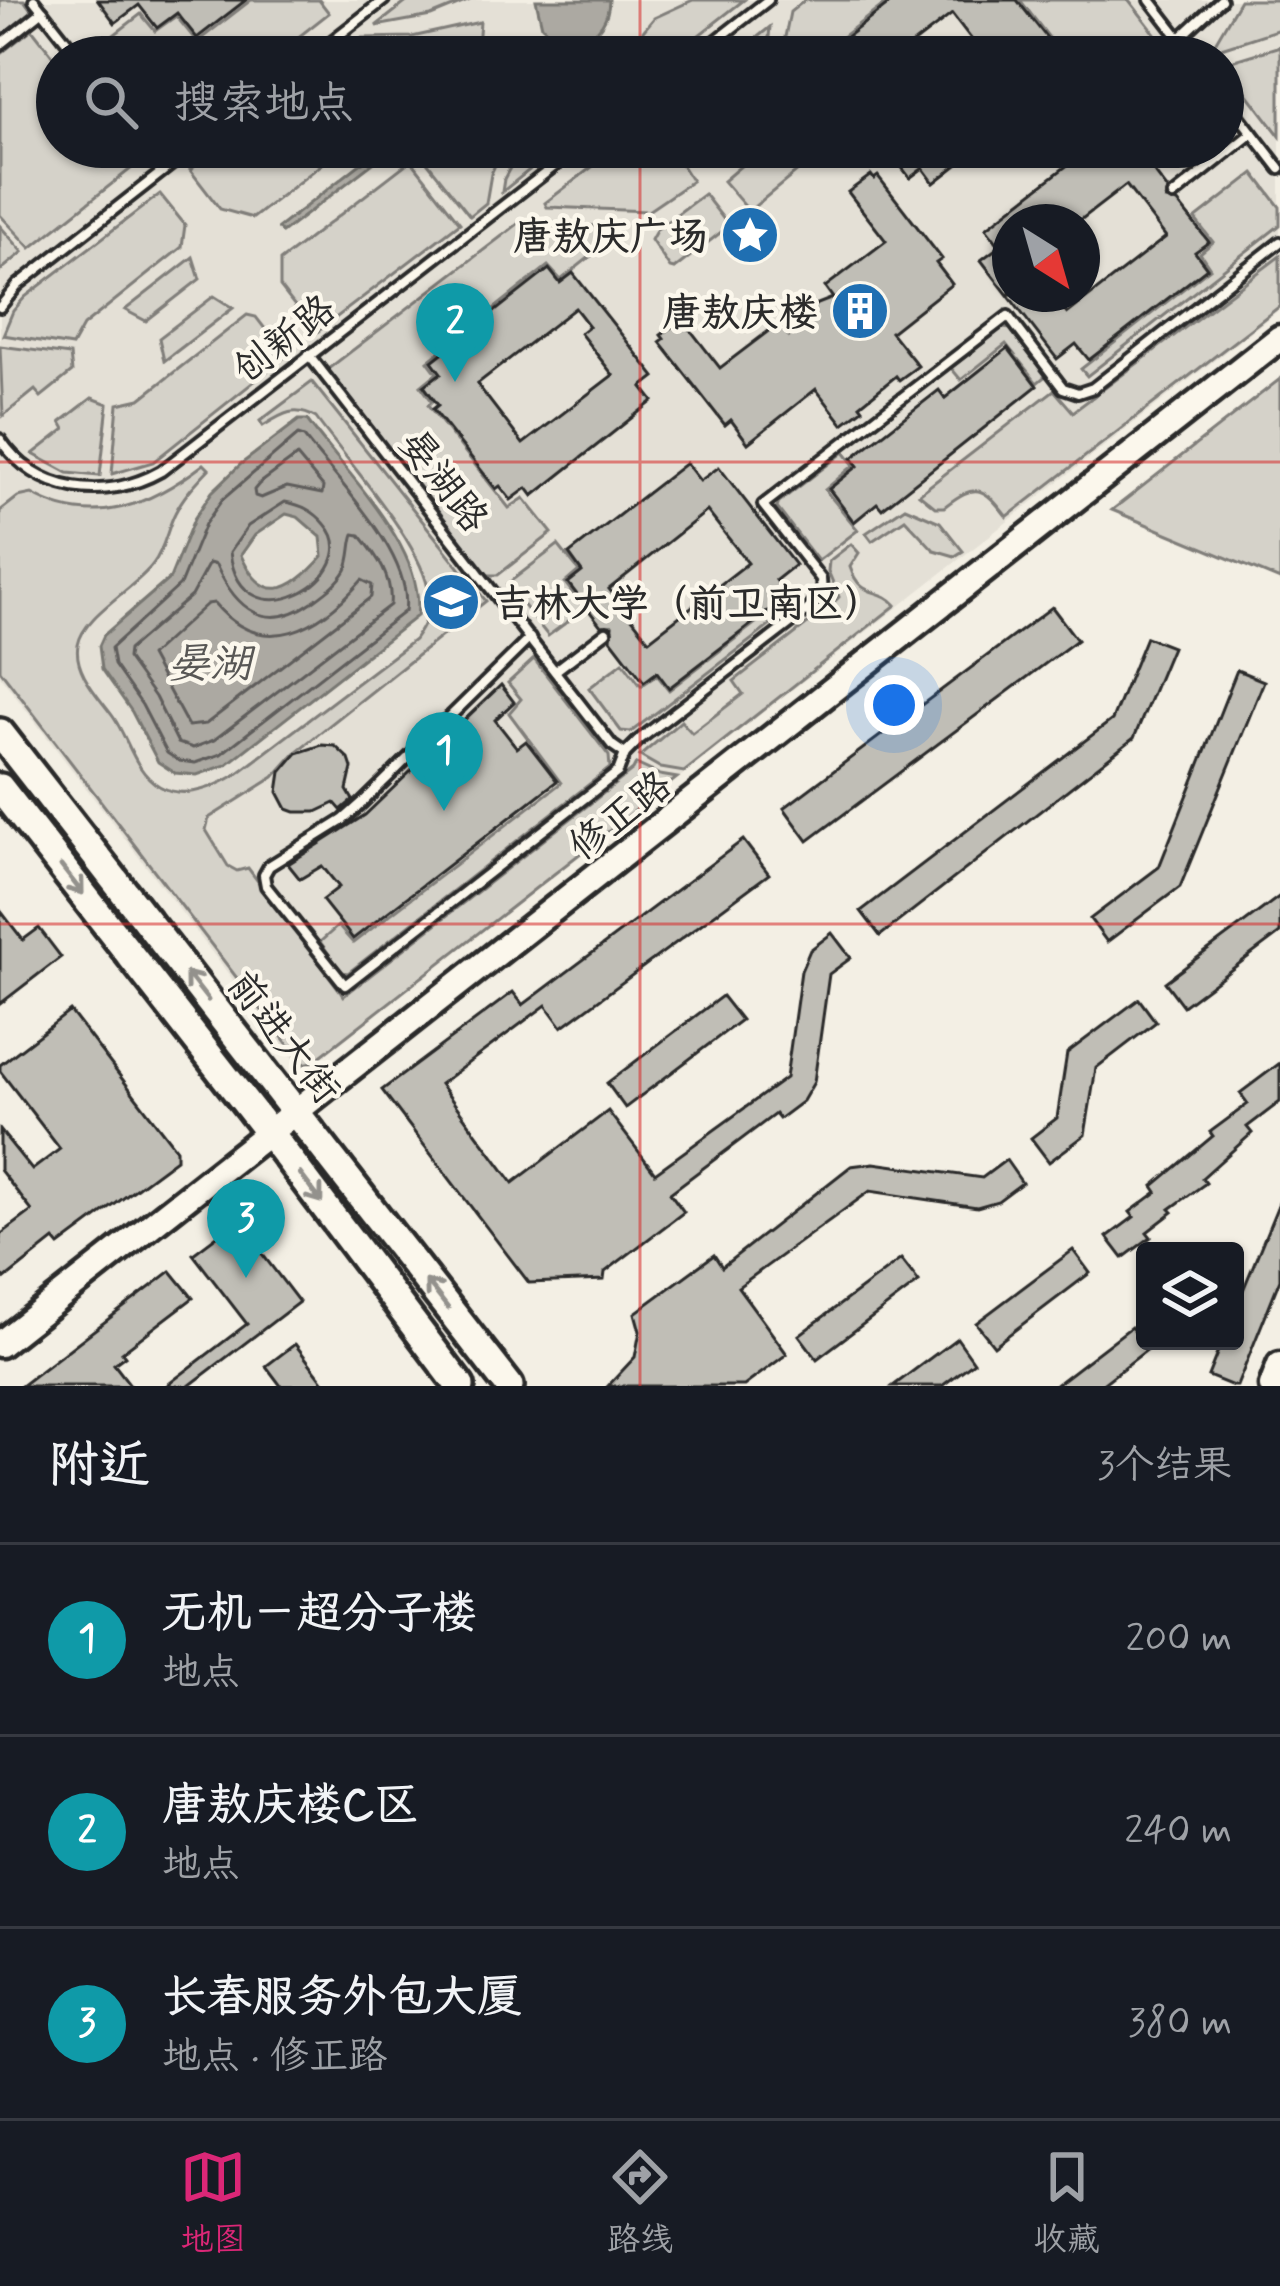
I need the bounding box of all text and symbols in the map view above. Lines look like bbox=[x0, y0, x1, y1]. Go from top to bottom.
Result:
search box bbox=[36, 36, 1244, 168]
icon: search bbox=[78, 69, 144, 135]
text: 搜索地点 bbox=[174, 75, 354, 134]
place icon: 唐敖庆广场 bbox=[719, 204, 781, 266]
north arrow bbox=[992, 204, 1100, 312]
place label: 唐敖庆广场 bbox=[513, 213, 708, 264]
building icon: 唐敖庆楼 bbox=[829, 280, 891, 342]
pin: 2 bbox=[416, 283, 494, 382]
street label: 创新路 bbox=[223, 285, 347, 397]
place label: 唐敖庆楼 bbox=[662, 289, 818, 340]
street label: 晏湖路 bbox=[386, 420, 498, 544]
school or university icon: 吉林大学（前卫南区） bbox=[420, 571, 482, 633]
place label: 吉林大学（前卫南区） bbox=[493, 580, 883, 631]
water label: 晏湖 bbox=[168, 638, 256, 693]
your location bbox=[864, 675, 924, 735]
pin: 1 bbox=[405, 712, 483, 811]
street label: 修正路 bbox=[559, 761, 683, 873]
one-way arrow bbox=[58, 864, 85, 896]
street label: 前进大街 bbox=[214, 961, 350, 1115]
one-way arrow bbox=[184, 971, 211, 1003]
one-way arrow bbox=[297, 1172, 324, 1204]
pin: 3 bbox=[207, 1179, 285, 1278]
map controls bbox=[1136, 1242, 1244, 1350]
button: layers bbox=[1136, 1242, 1244, 1350]
one-way arrow bbox=[424, 1278, 451, 1310]
text: 附近 bbox=[48, 1434, 150, 1500]
text: 3个结果 bbox=[1097, 1441, 1232, 1492]
text: 无机－超分子楼 bbox=[162, 1585, 477, 1644]
text: 1 bbox=[78, 1614, 96, 1665]
text: 200 m bbox=[1126, 1614, 1232, 1665]
text: 地点 bbox=[162, 1648, 240, 1699]
text: 唐敖庆楼C区 bbox=[162, 1777, 419, 1836]
text: 2 bbox=[77, 1806, 97, 1857]
text: 240 m bbox=[1124, 1806, 1232, 1857]
text: 地点 bbox=[162, 1840, 240, 1891]
text: 长春服务外包大厦 bbox=[162, 1969, 522, 2028]
text: 3 bbox=[78, 1998, 96, 2049]
text: 380 m bbox=[1128, 1998, 1232, 2049]
text: 地点 · 修正路 bbox=[162, 2032, 387, 2083]
tab: 地图 bbox=[180, 2144, 246, 2263]
tab: 路线 bbox=[607, 2144, 673, 2263]
tab: 收藏 bbox=[1034, 2144, 1100, 2263]

